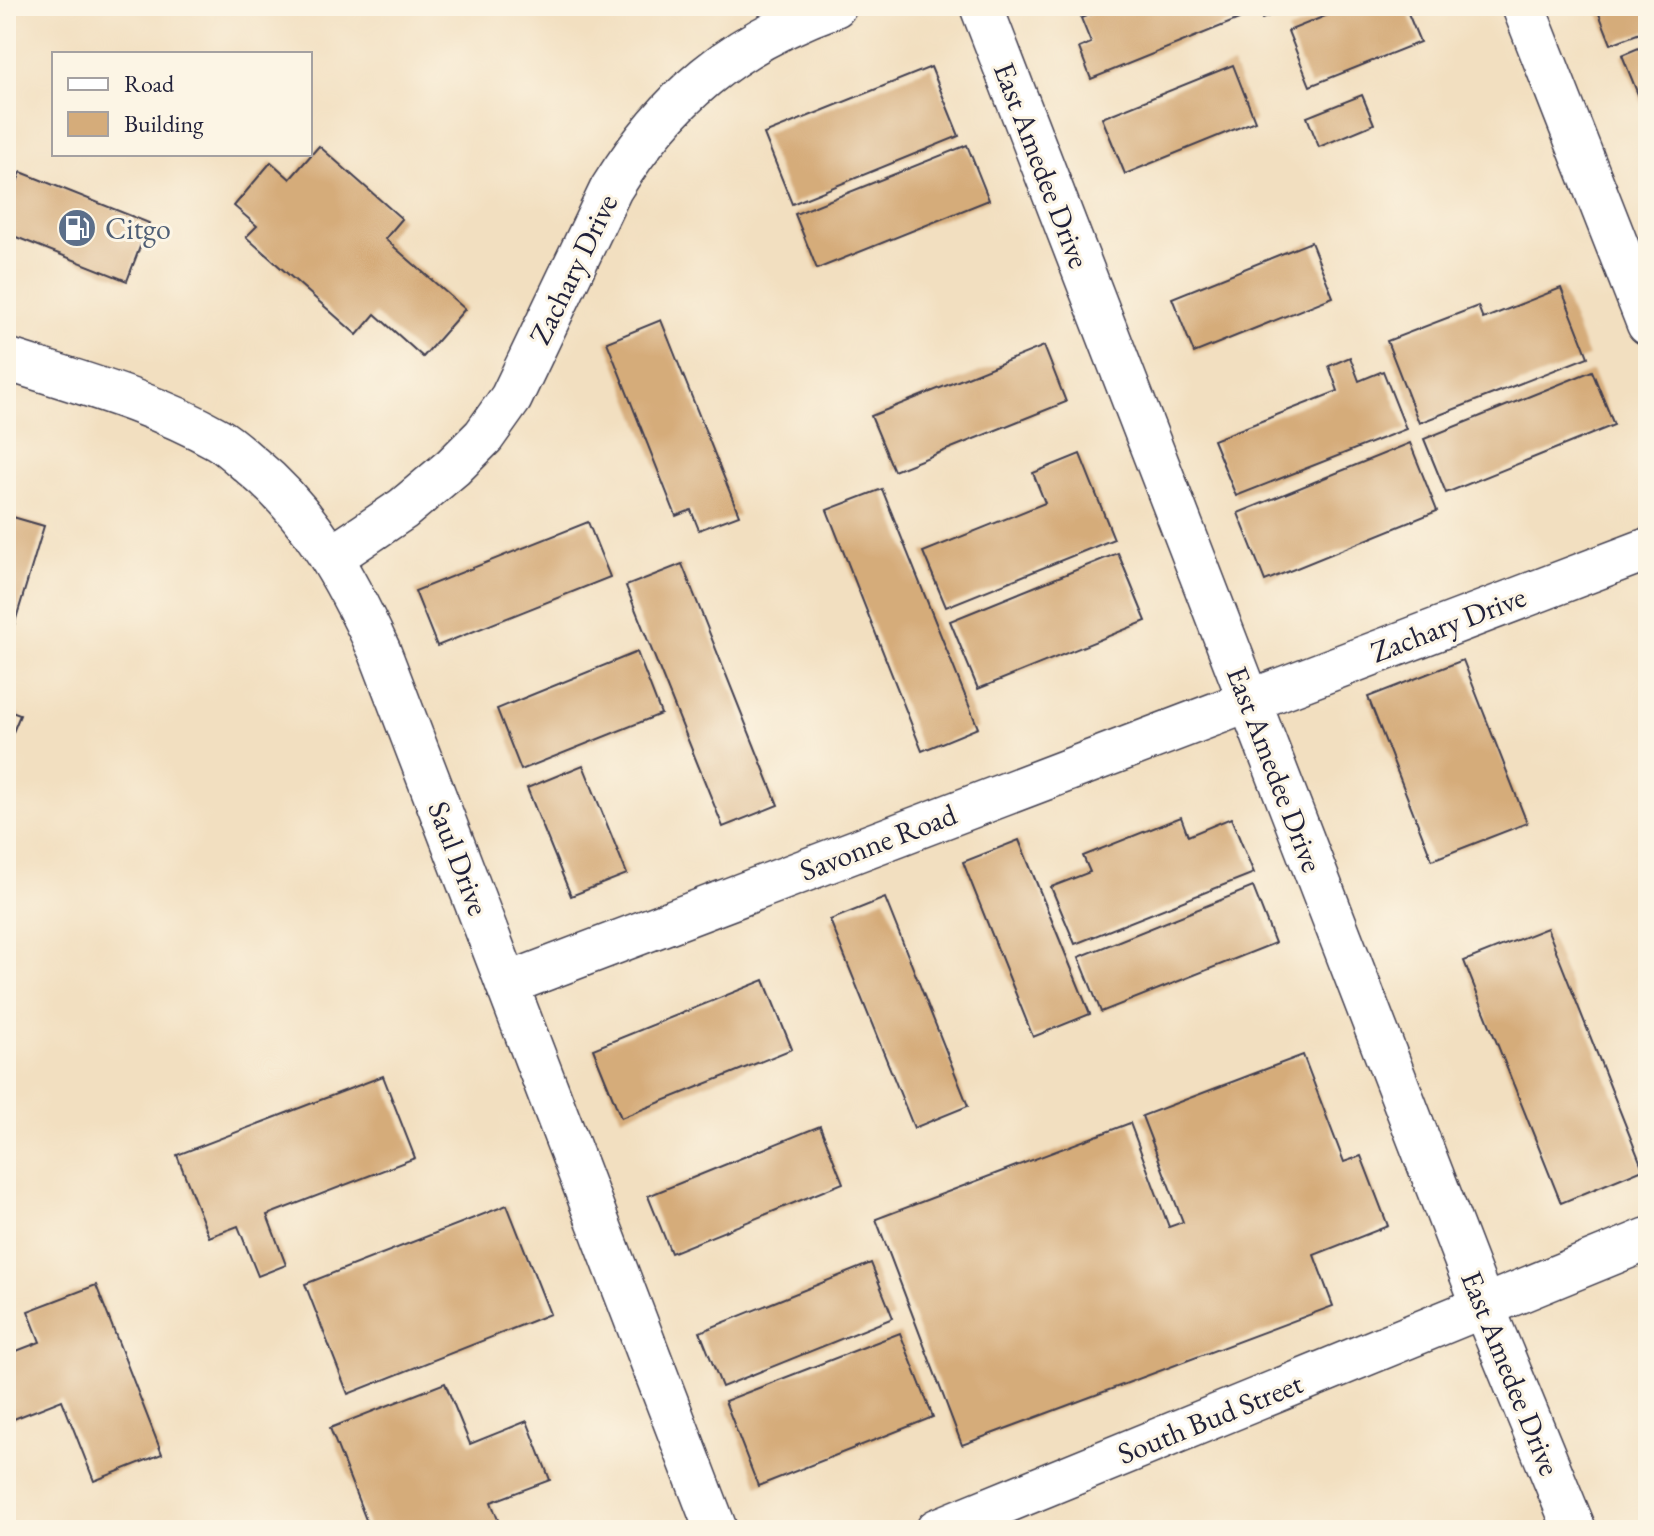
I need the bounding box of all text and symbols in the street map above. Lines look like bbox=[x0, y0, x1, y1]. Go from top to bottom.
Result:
legend bbox=[52, 52, 312, 156]
street label: East Amedee Drive bbox=[985, 57, 1099, 273]
text: Road bbox=[124, 68, 175, 99]
text: Building bbox=[124, 108, 204, 139]
street label: Zachary Drive bbox=[520, 187, 626, 351]
fuel station icon: Citgo bbox=[56, 207, 98, 249]
place label: Citgo bbox=[105, 209, 171, 248]
street label: Zachary Drive bbox=[1365, 577, 1531, 671]
street label: East Amedee Drive bbox=[1218, 661, 1332, 877]
street label: Savonne Road bbox=[794, 794, 963, 890]
street label: Saul Drive bbox=[419, 795, 499, 921]
street label: East Amedee Drive bbox=[1452, 1265, 1570, 1481]
street label: South Bud Street bbox=[1112, 1363, 1309, 1473]

